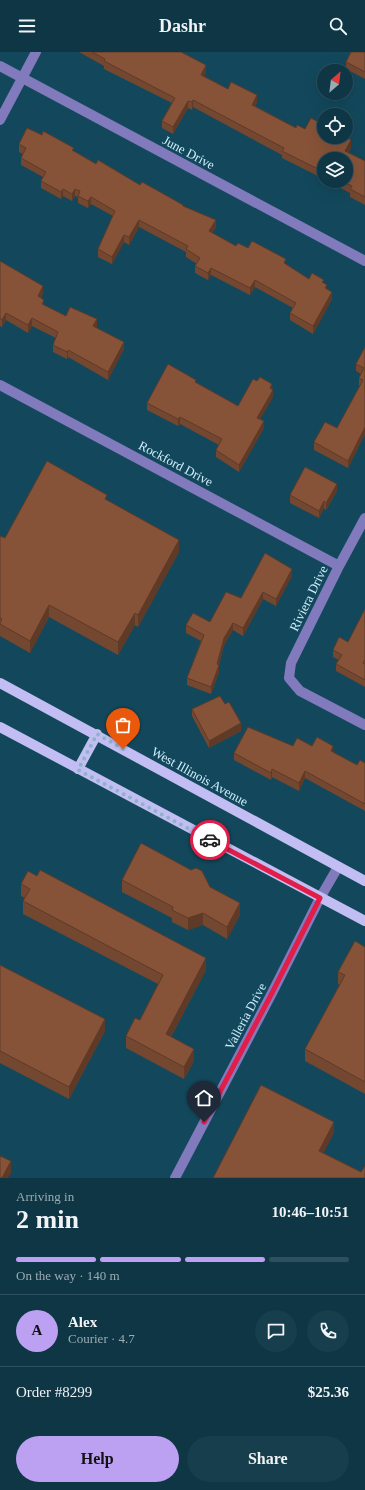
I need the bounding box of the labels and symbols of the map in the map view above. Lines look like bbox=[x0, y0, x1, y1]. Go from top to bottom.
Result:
north arrow bbox=[317, 64, 353, 100]
street label: June Drive bbox=[160, 133, 218, 172]
street label: Rockford Drive bbox=[136, 438, 216, 489]
street label: Riviera Drive bbox=[286, 563, 331, 633]
pin bbox=[106, 708, 140, 749]
street label: West Illinois Avenue bbox=[149, 744, 251, 809]
courier bbox=[190, 820, 230, 860]
street label: Valleria Drive bbox=[222, 980, 269, 1052]
pin bbox=[187, 1081, 221, 1122]

